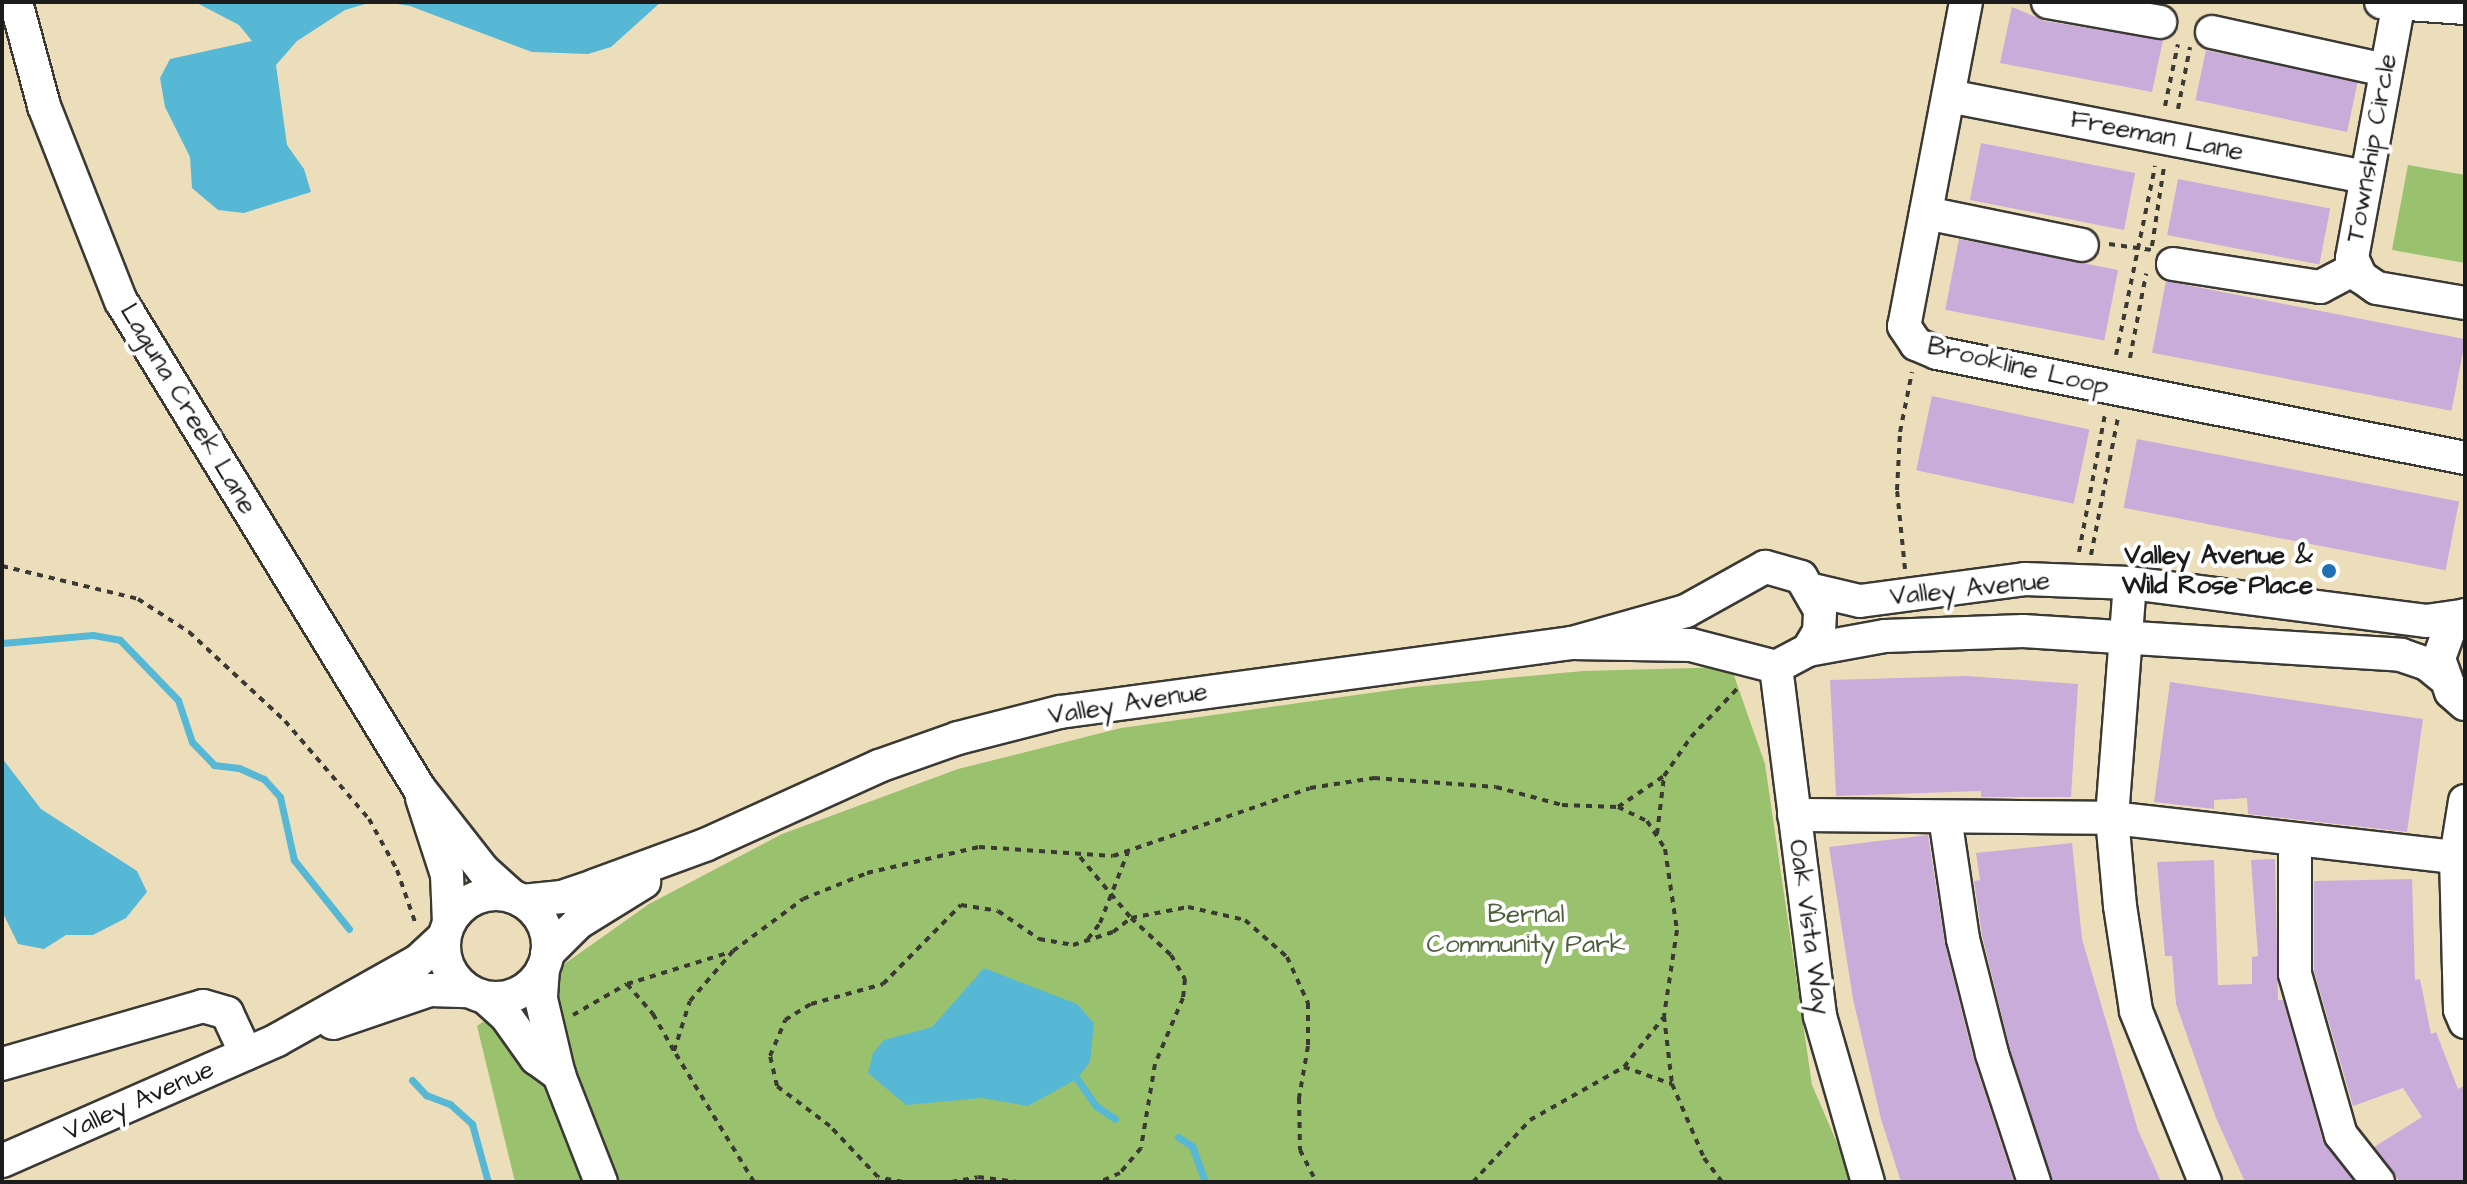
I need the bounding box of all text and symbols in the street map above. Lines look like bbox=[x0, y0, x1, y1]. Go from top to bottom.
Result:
street label: Township Circle bbox=[2340, 51, 2404, 245]
street label: Freeman Lane bbox=[2068, 104, 2246, 168]
street label: Laguna Creek Lane bbox=[113, 298, 263, 520]
street label: Brookline Loop bbox=[1924, 331, 2112, 403]
place label: Valley Avenue & Wild Rose Place bbox=[2122, 540, 2313, 602]
marker: Valley Avenue & Wild Rose Place bbox=[2320, 562, 2338, 580]
street label: Valley Avenue bbox=[1888, 565, 2052, 613]
street label: Valley Avenue bbox=[1046, 676, 1210, 732]
street label: Oak Vista Way bbox=[1781, 837, 1837, 1017]
park label: Bernal Community Park bbox=[1427, 899, 1625, 960]
street label: Valley Avenue bbox=[59, 1054, 219, 1148]

